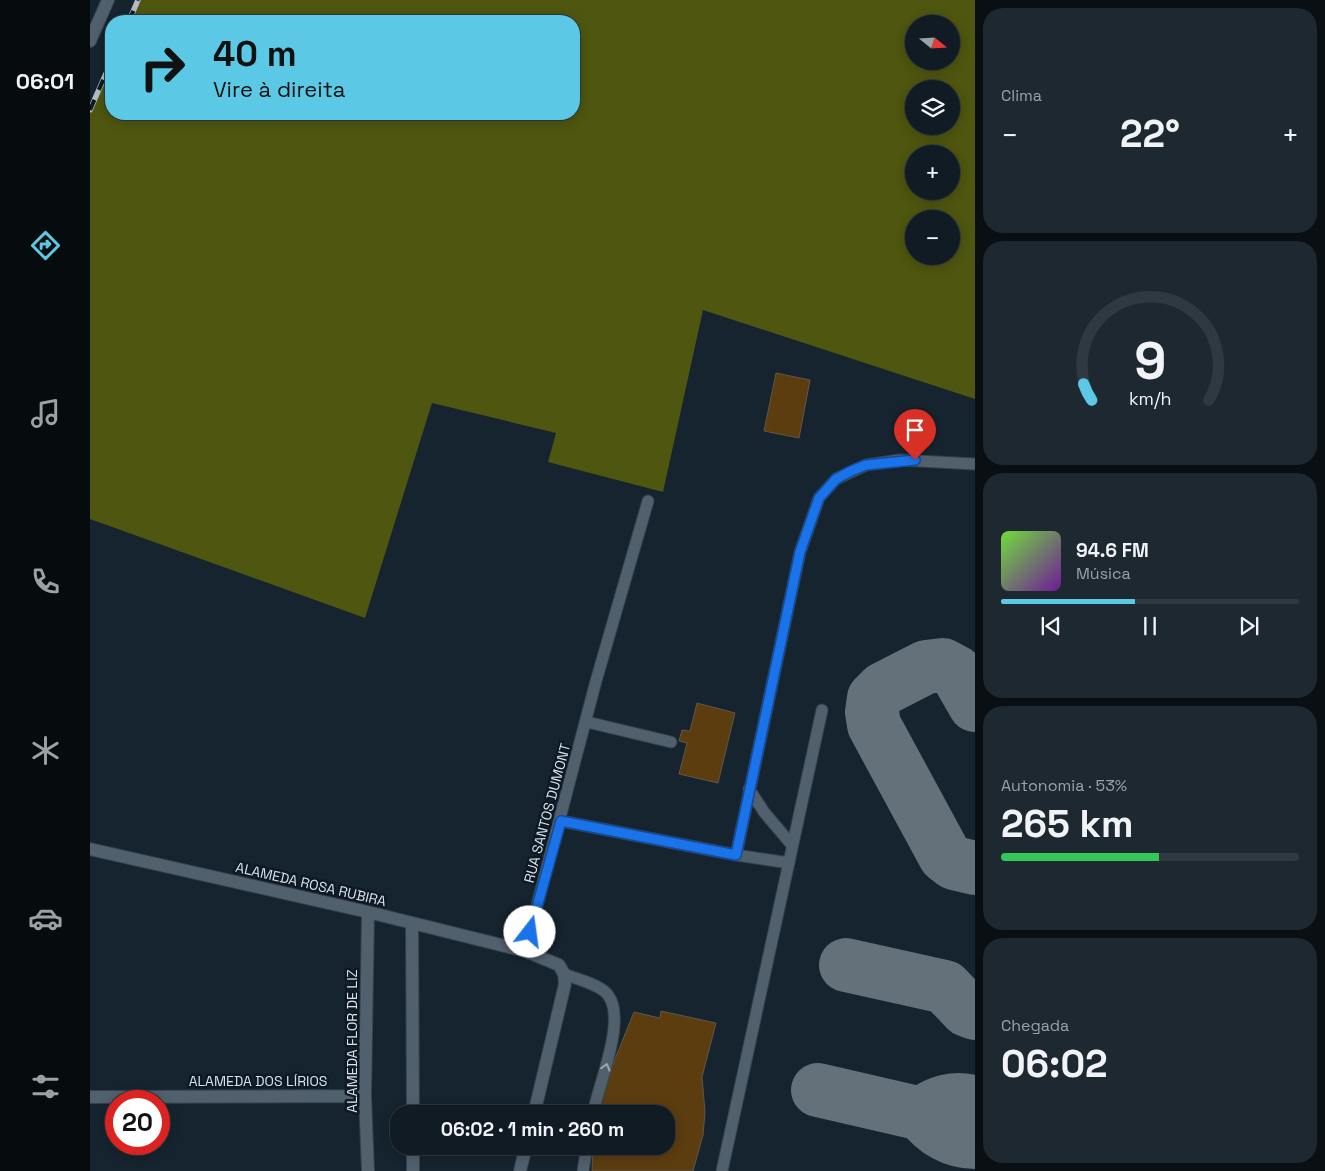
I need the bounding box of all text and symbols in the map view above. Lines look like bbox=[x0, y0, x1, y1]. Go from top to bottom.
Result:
north arrow bbox=[905, 15, 960, 70]
map controls bbox=[905, 15, 960, 265]
text: 40 m bbox=[213, 32, 297, 76]
icon: right bbox=[130, 35, 195, 100]
text: 06:01 bbox=[16, 67, 74, 95]
text: Vire à direita bbox=[213, 75, 345, 103]
button: layers bbox=[905, 80, 960, 135]
text: Clima bbox=[1001, 85, 1042, 106]
text: 22° bbox=[1120, 110, 1180, 158]
text: − bbox=[1001, 117, 1018, 153]
text: + bbox=[1282, 117, 1299, 153]
button: + bbox=[905, 145, 960, 200]
button: − bbox=[905, 210, 960, 265]
icon: directions bbox=[28, 228, 63, 263]
text: 9 bbox=[1134, 328, 1166, 394]
text: km/h bbox=[1129, 387, 1171, 410]
icon: music bbox=[28, 396, 63, 431]
pin bbox=[894, 409, 936, 460]
icon: arrive bbox=[901, 416, 929, 444]
text: 94.6 FM bbox=[1076, 538, 1149, 563]
text: Música bbox=[1076, 563, 1131, 584]
icon: phone bbox=[28, 564, 63, 599]
icon: previous bbox=[1037, 612, 1065, 640]
icon: pause bbox=[1136, 612, 1164, 640]
icon: next bbox=[1235, 612, 1263, 640]
icon: climate bbox=[28, 733, 63, 768]
street label: RUA SANTOS DUMONT bbox=[520, 741, 574, 885]
text: Autonomia · 53% bbox=[1001, 775, 1127, 796]
text: 265 km bbox=[1001, 800, 1133, 848]
street label: ALAMEDA ROSA RUBIRA bbox=[234, 858, 388, 910]
icon: car bbox=[28, 901, 63, 936]
position arrow bbox=[503, 905, 555, 957]
street label: ALAMEDA FLOR DE LIZ bbox=[343, 969, 361, 1113]
text: Chegada bbox=[1001, 1015, 1069, 1036]
text: 06:02 bbox=[1001, 1040, 1108, 1088]
one-way arrow bbox=[600, 1063, 610, 1071]
icon: filters bbox=[28, 1069, 63, 1104]
street label: ALAMEDA DOS LÍRIOS bbox=[189, 1072, 327, 1090]
speed limit sign: 20 bbox=[105, 1090, 170, 1155]
text: 06:02 · 1 min · 260 m bbox=[441, 1117, 624, 1142]

